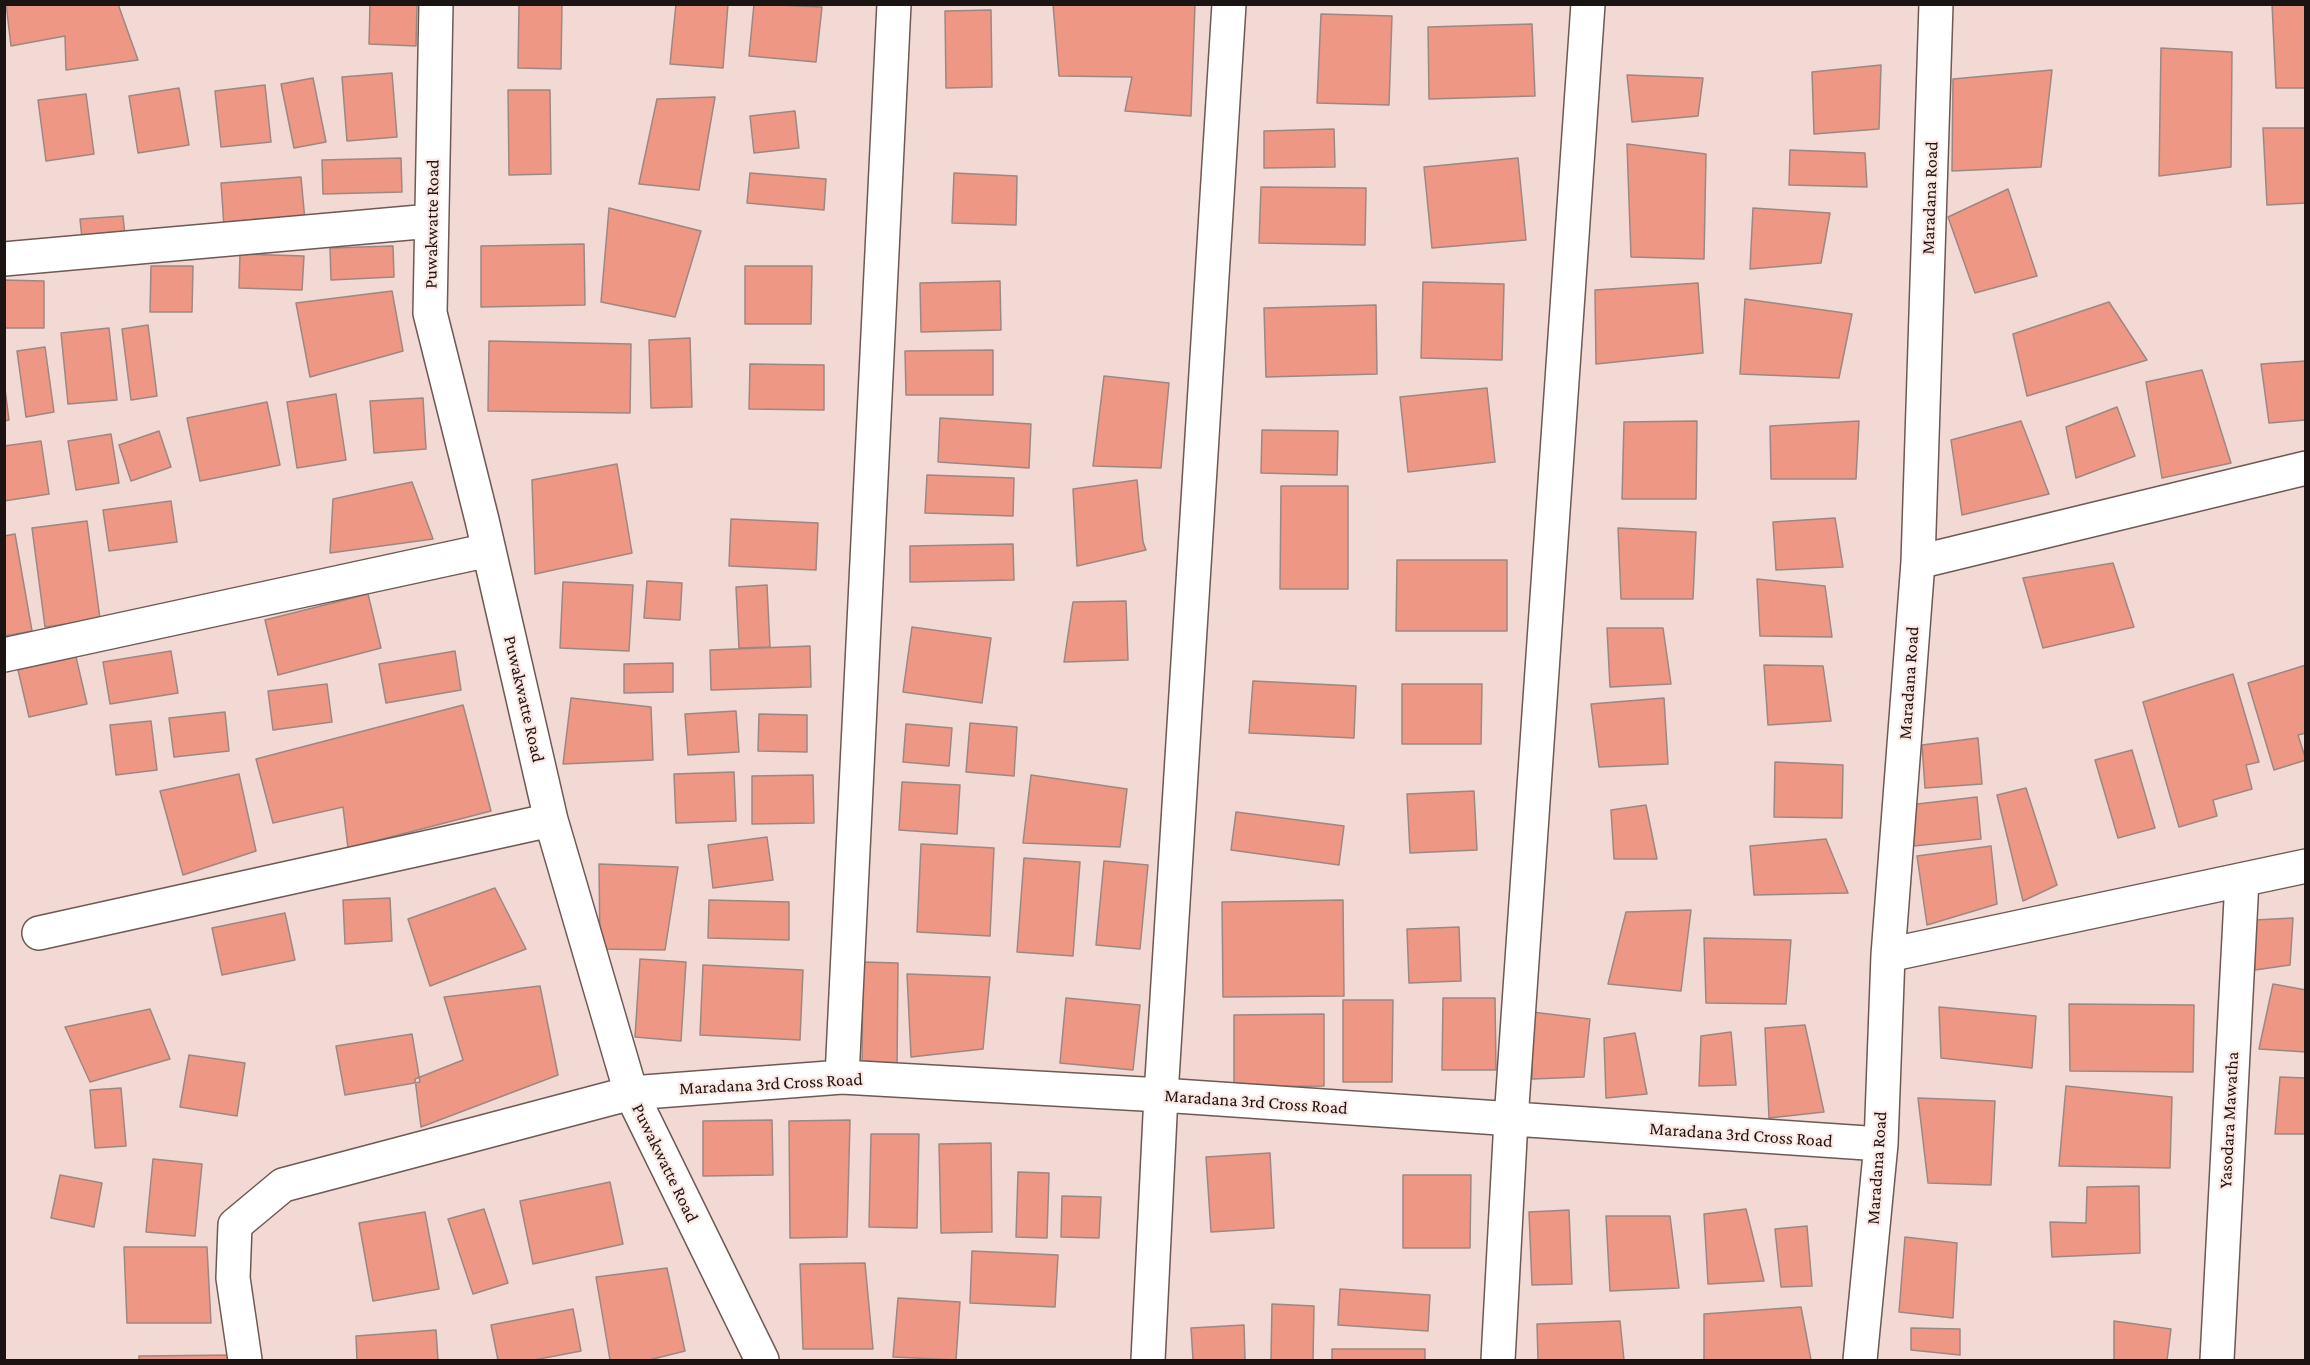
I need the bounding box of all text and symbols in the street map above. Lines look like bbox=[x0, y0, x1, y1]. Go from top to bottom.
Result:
street label: Maradana Road bbox=[1917, 141, 1943, 255]
street label: Puwakwatte Road bbox=[420, 159, 444, 289]
street label: Maradana Road bbox=[1894, 626, 1924, 740]
street label: Puwakwatte Road bbox=[499, 634, 549, 764]
street label: Yasodara Mawatha bbox=[2215, 1051, 2243, 1189]
street label: Maradana 3rd Cross Road bbox=[679, 1068, 863, 1100]
street label: Maradana 3rd Cross Road bbox=[1164, 1085, 1348, 1119]
street label: Puwakwatte Road bbox=[627, 1100, 703, 1226]
street label: Maradana Road bbox=[1862, 1111, 1892, 1225]
street label: Maradana 3rd Cross Road bbox=[1649, 1118, 1833, 1152]

